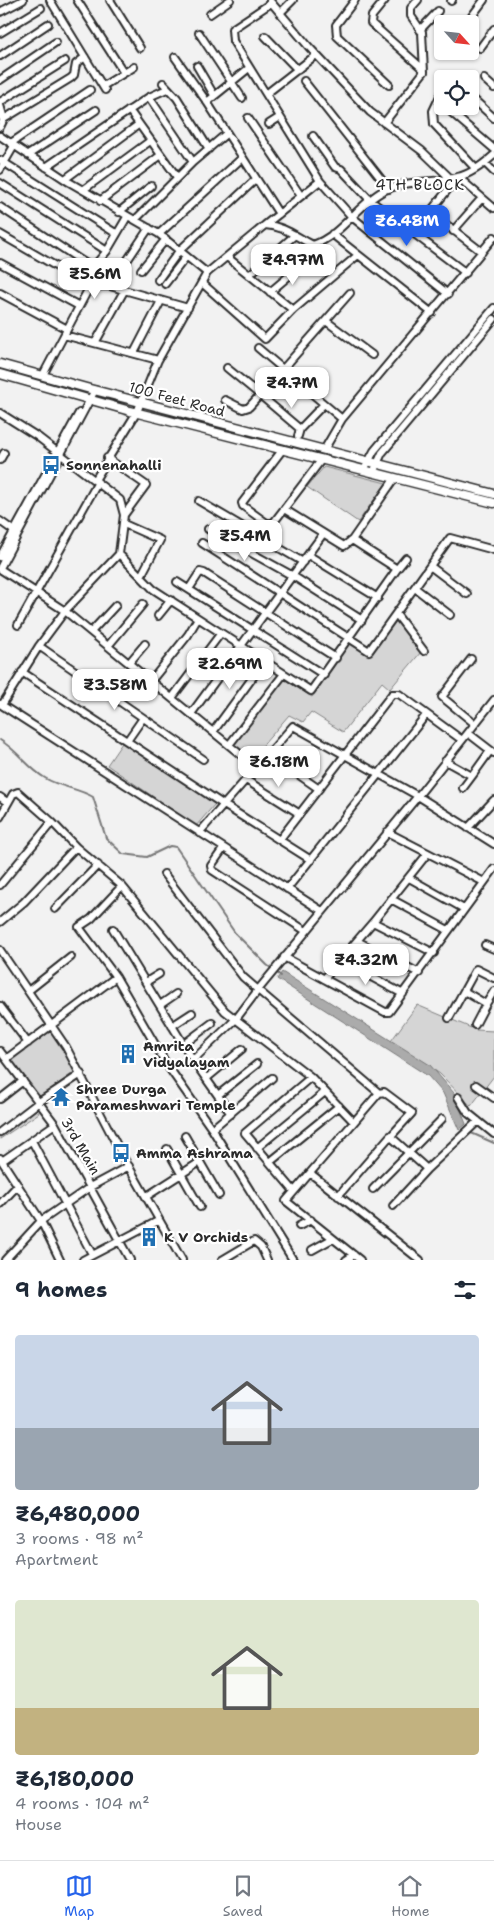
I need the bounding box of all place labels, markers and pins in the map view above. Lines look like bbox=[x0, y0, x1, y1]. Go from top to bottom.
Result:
pin: ₹6.48M bbox=[366, 204, 448, 247]
pin: ₹4.97M bbox=[252, 244, 334, 286]
pin: ₹5.6M bbox=[60, 258, 130, 300]
pin: ₹4.7M bbox=[257, 366, 327, 409]
bus stop icon: Sonnenahalli bbox=[40, 454, 62, 476]
place label: Sonnenahalli bbox=[66, 456, 161, 474]
pin: ₹5.4M bbox=[210, 520, 280, 562]
pin: ₹2.69M bbox=[189, 648, 271, 690]
pin: ₹3.58M bbox=[74, 668, 156, 711]
pin: ₹6.18M bbox=[238, 746, 320, 788]
pin: ₹4.32M bbox=[325, 944, 407, 986]
place label: Amrita Vidyalayam bbox=[143, 1037, 230, 1071]
building icon: Amrita Vidyalayam bbox=[117, 1043, 139, 1065]
place label: Shree Durga Parameshwari Temple bbox=[76, 1080, 236, 1114]
temple icon: Shree Durga Parameshwari Temple bbox=[50, 1086, 72, 1108]
bus stop icon: Amma Ashrama bbox=[110, 1142, 132, 1164]
place label: Amma Ashrama bbox=[136, 1144, 253, 1162]
building icon: K V Orchids bbox=[138, 1226, 160, 1248]
place label: K V Orchids bbox=[164, 1228, 248, 1246]

